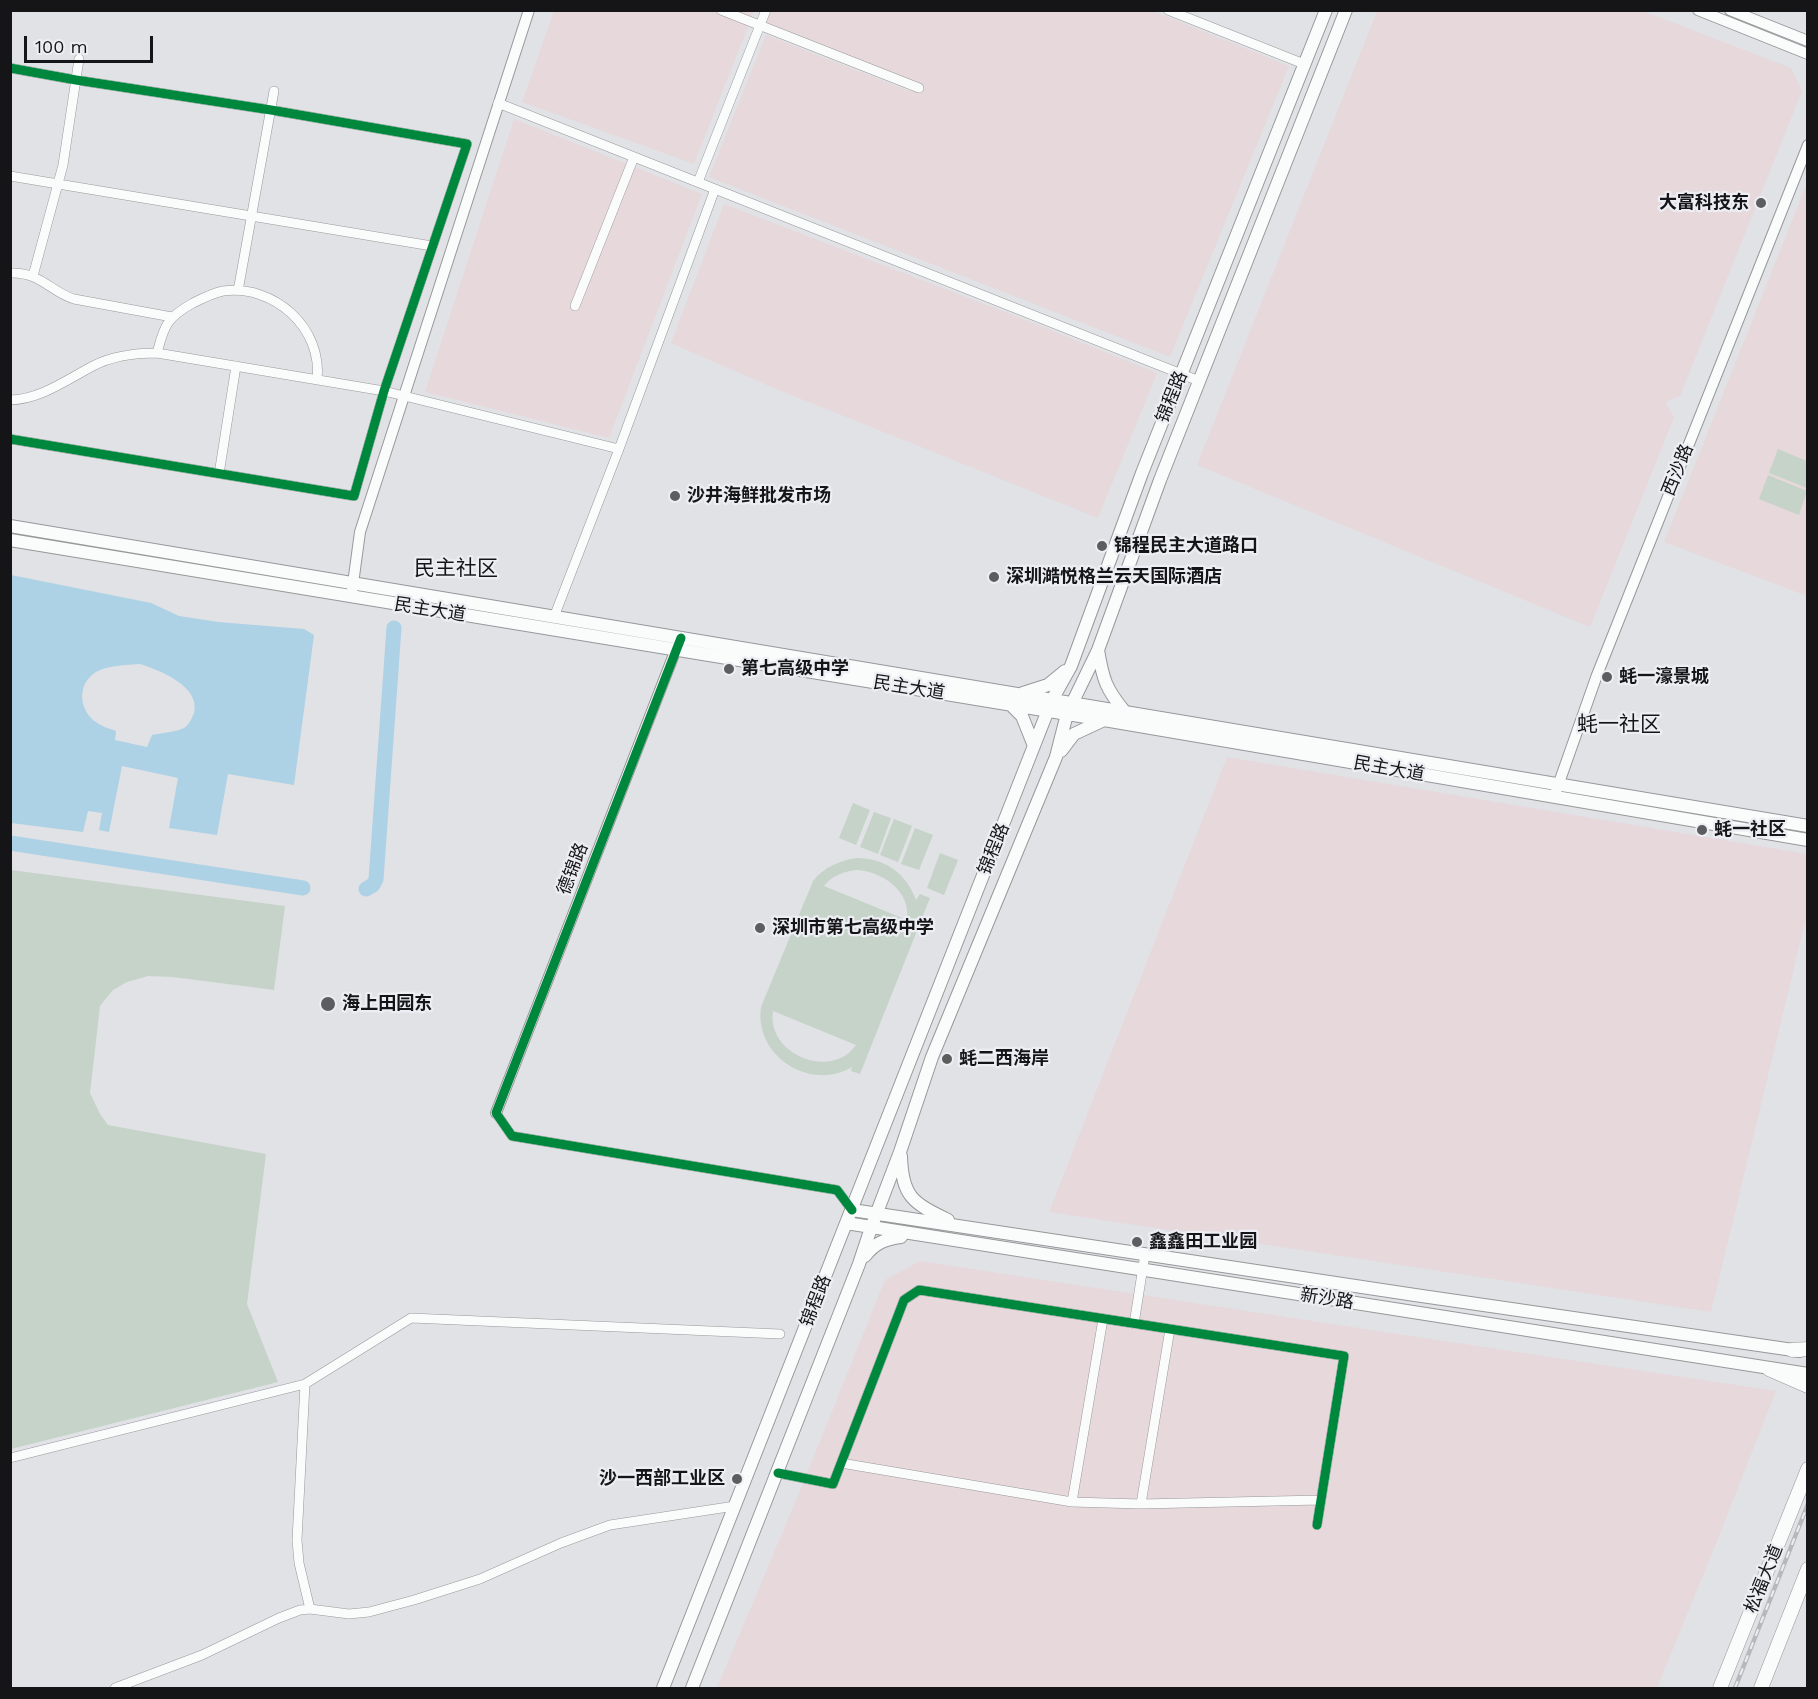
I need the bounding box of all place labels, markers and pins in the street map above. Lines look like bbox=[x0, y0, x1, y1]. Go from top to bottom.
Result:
place label: 大富科技东 bbox=[1659, 192, 1749, 214]
marker: 大富科技东 bbox=[1754, 196, 1768, 210]
place label: 沙井海鲜批发市场 bbox=[687, 485, 831, 507]
marker: 沙井海鲜批发市场 bbox=[668, 489, 682, 503]
place label: 锦程民主大道路口 bbox=[1114, 535, 1258, 557]
marker: 锦程民主大道路口 bbox=[1095, 539, 1109, 553]
place label: 深圳澔悦格兰云天国际酒店 bbox=[1006, 566, 1222, 588]
marker: 深圳澔悦格兰云天国际酒店 bbox=[987, 570, 1001, 584]
place label: 第七高级中学 bbox=[741, 658, 849, 680]
marker: 第七高级中学 bbox=[722, 662, 736, 676]
place label: 蚝一濠景城 bbox=[1619, 666, 1709, 688]
marker: 蚝一濠景城 bbox=[1600, 670, 1614, 684]
place label: 蚝一社区 bbox=[1714, 819, 1786, 841]
marker: 蚝一社区 bbox=[1695, 823, 1709, 837]
place label: 深圳市第七高级中学 bbox=[772, 917, 934, 939]
marker: 深圳市第七高级中学 bbox=[753, 921, 767, 935]
place label: 海上田园东 bbox=[342, 993, 432, 1015]
marker: 海上田园东 bbox=[319, 995, 337, 1013]
place label: 蚝二西海岸 bbox=[959, 1048, 1049, 1070]
marker: 蚝二西海岸 bbox=[940, 1052, 954, 1066]
place label: 鑫鑫田工业园 bbox=[1149, 1231, 1257, 1253]
marker: 鑫鑫田工业园 bbox=[1130, 1235, 1144, 1249]
place label: 沙一西部工业区 bbox=[599, 1468, 725, 1490]
marker: 沙一西部工业区 bbox=[730, 1472, 744, 1486]

